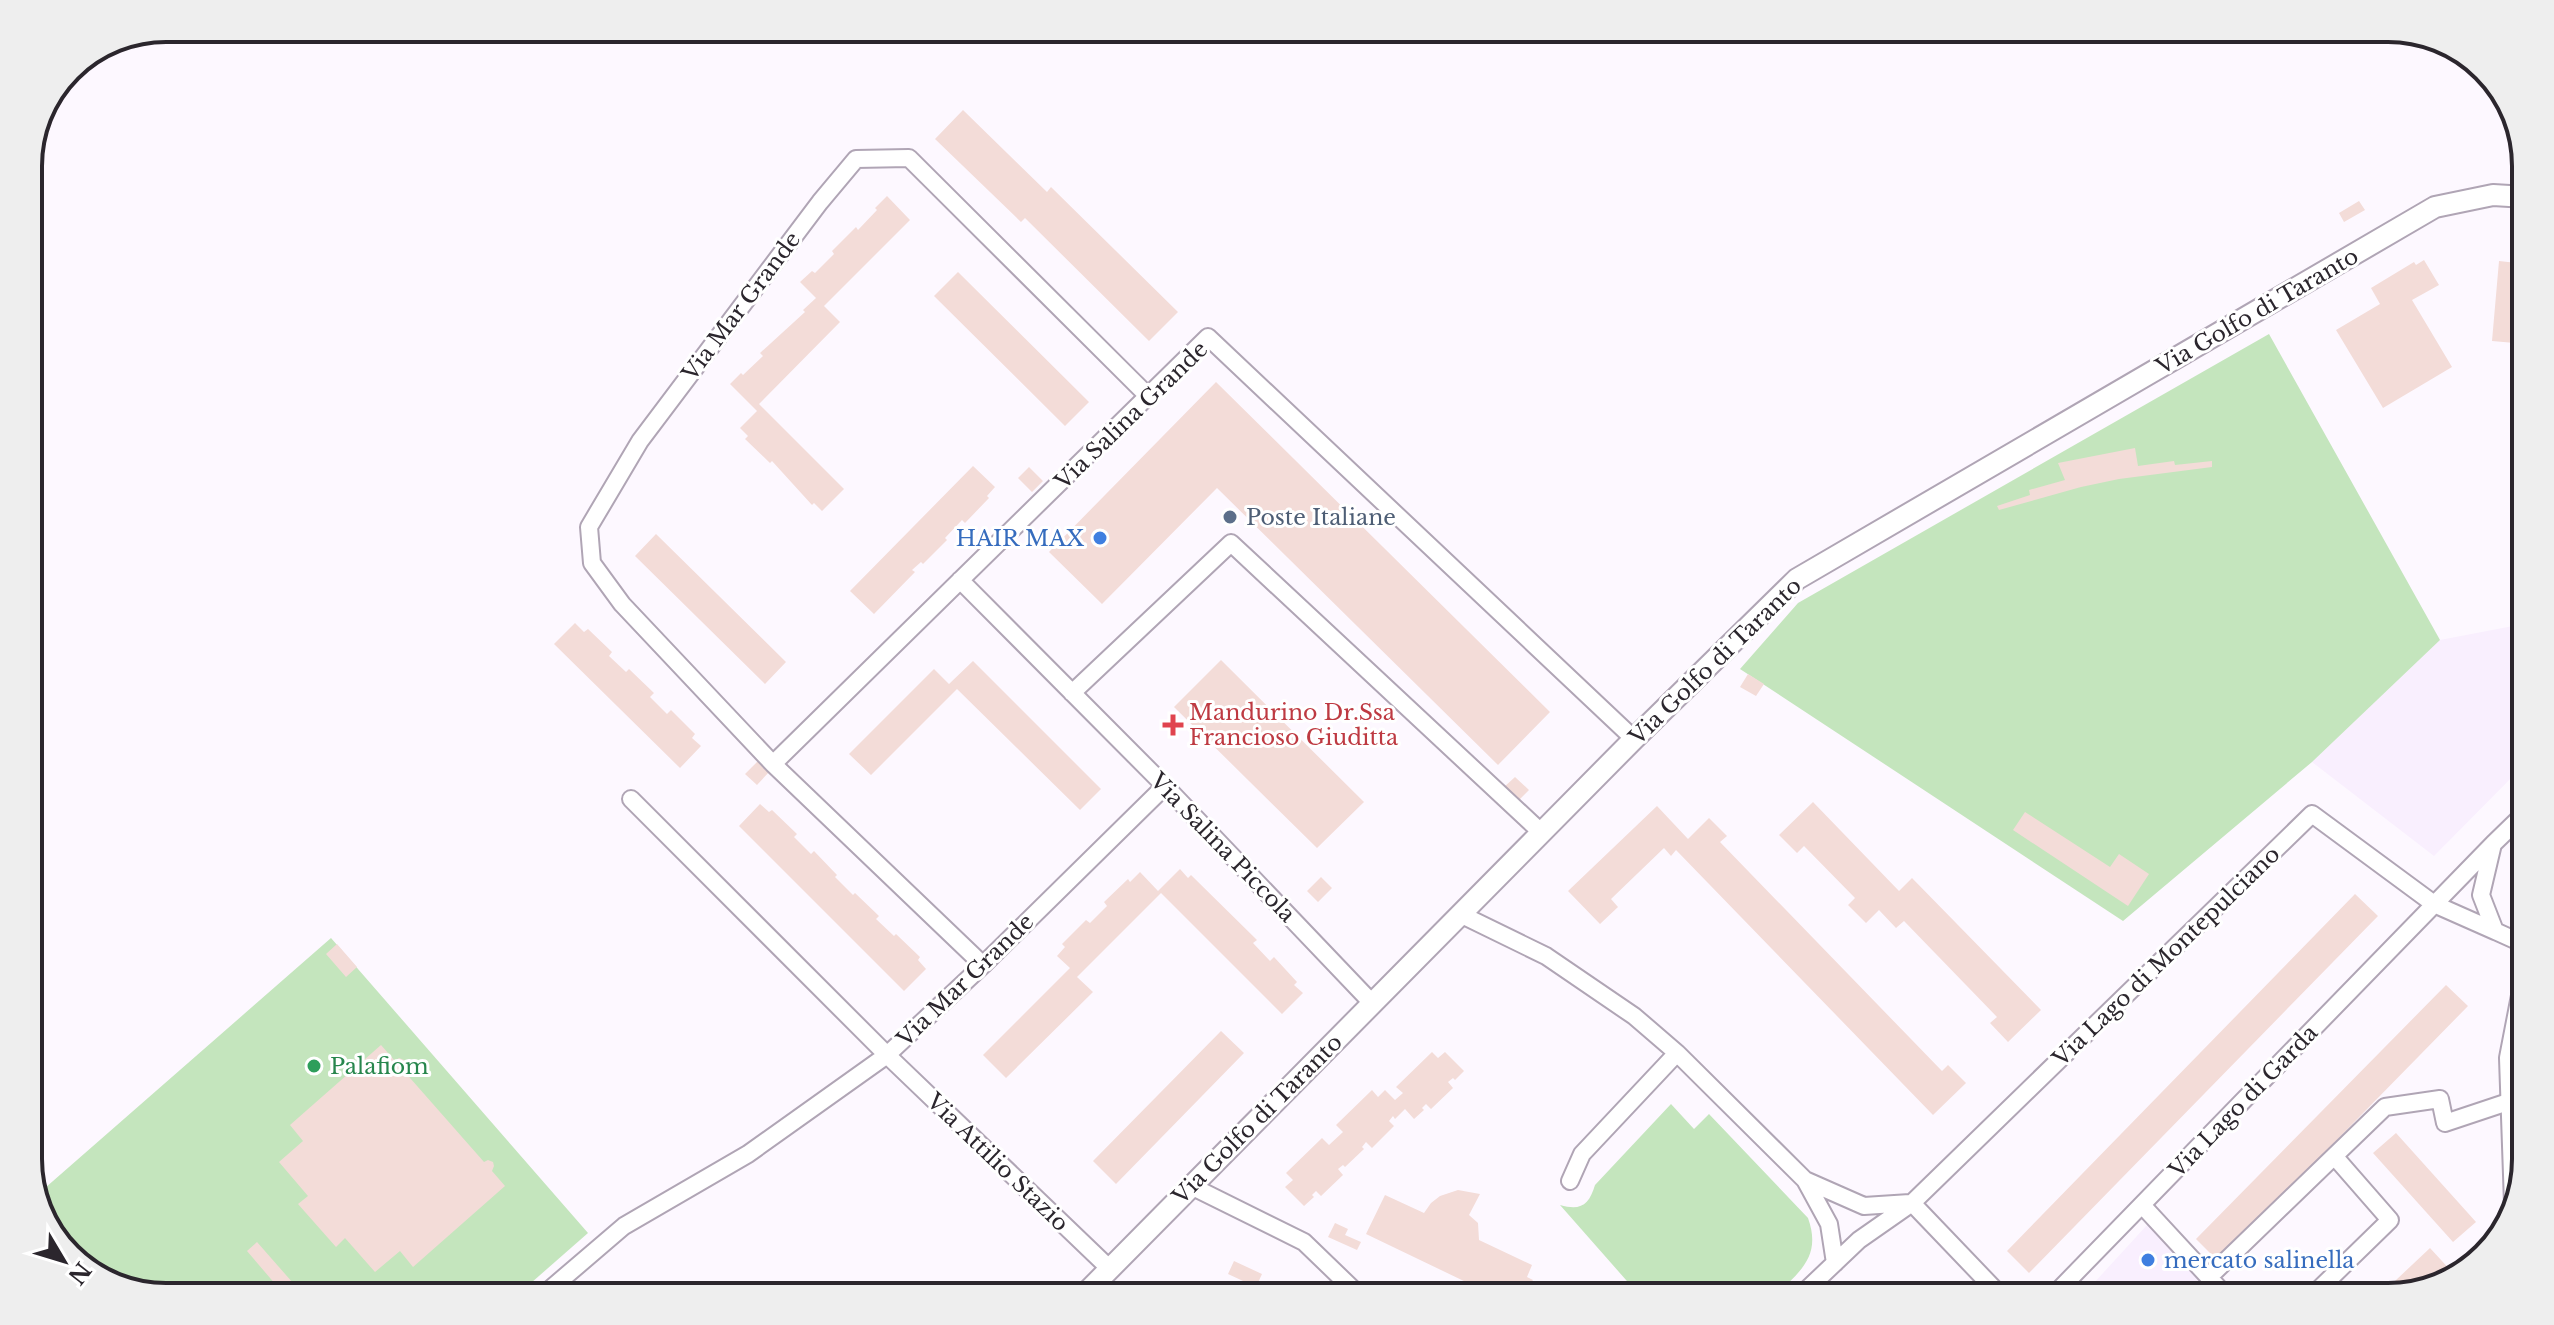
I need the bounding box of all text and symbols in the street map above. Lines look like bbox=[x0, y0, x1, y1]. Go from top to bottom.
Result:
street label: Via Mar Grande bbox=[676, 226, 806, 387]
street label: Via Golfo di Taranto bbox=[2150, 242, 2363, 381]
street label: Via Salina Grande bbox=[1049, 336, 1213, 496]
place label: Poste Italiane bbox=[1246, 504, 1396, 531]
marker: Poste Italiane bbox=[1221, 508, 1239, 526]
place label: HAIR MAX bbox=[956, 525, 1085, 552]
marker: HAIR MAX bbox=[1091, 529, 1109, 547]
street label: Via Golfo di Taranto bbox=[1623, 572, 1807, 751]
place label: Mandurino Dr.Ssa Francioso Giuditta bbox=[1189, 699, 1399, 751]
marker: Mandurino Dr.Ssa Francioso Giuditta bbox=[1164, 716, 1182, 734]
street label: Via Salina Piccola bbox=[1144, 766, 1301, 928]
street label: Via Lago di Montepulciano bbox=[2046, 841, 2285, 1073]
street label: Via Mar Grande bbox=[891, 908, 1039, 1053]
street label: Via Lago di Garda bbox=[2163, 1019, 2324, 1184]
street label: Via Golfo di Taranto bbox=[1166, 1029, 1348, 1211]
place label: Palafiom bbox=[330, 1053, 429, 1080]
marker: Palafiom bbox=[305, 1057, 323, 1075]
street label: Via Attilio Stazio bbox=[920, 1087, 1074, 1237]
north arrow bbox=[24, 1221, 104, 1301]
place label: mercato salinella bbox=[2164, 1247, 2355, 1274]
marker: mercato salinella bbox=[2139, 1251, 2157, 1269]
text: N bbox=[62, 1257, 96, 1290]

